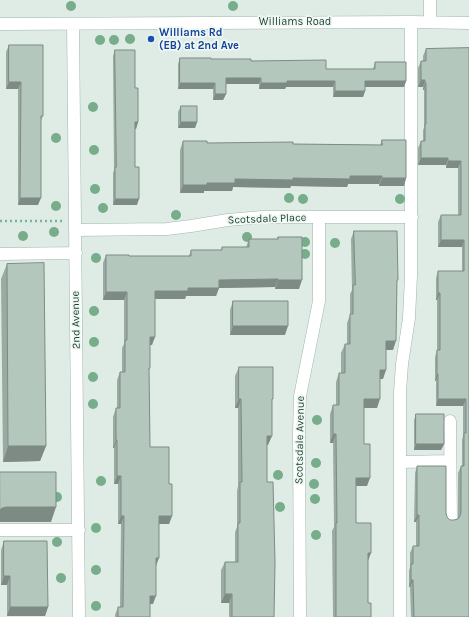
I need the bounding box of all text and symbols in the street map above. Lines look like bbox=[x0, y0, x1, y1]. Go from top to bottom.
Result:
street label: Williams Road bbox=[259, 15, 331, 29]
place label: Williams Rd (EB) at 2nd Ave bbox=[159, 26, 239, 52]
marker: Williams Rd (EB) at 2nd Ave bbox=[146, 34, 156, 44]
street label: Scotsdale Place bbox=[227, 211, 307, 227]
street label: 2nd Avenue bbox=[69, 291, 83, 349]
street label: Scotsdale Avenue bbox=[293, 396, 307, 484]

